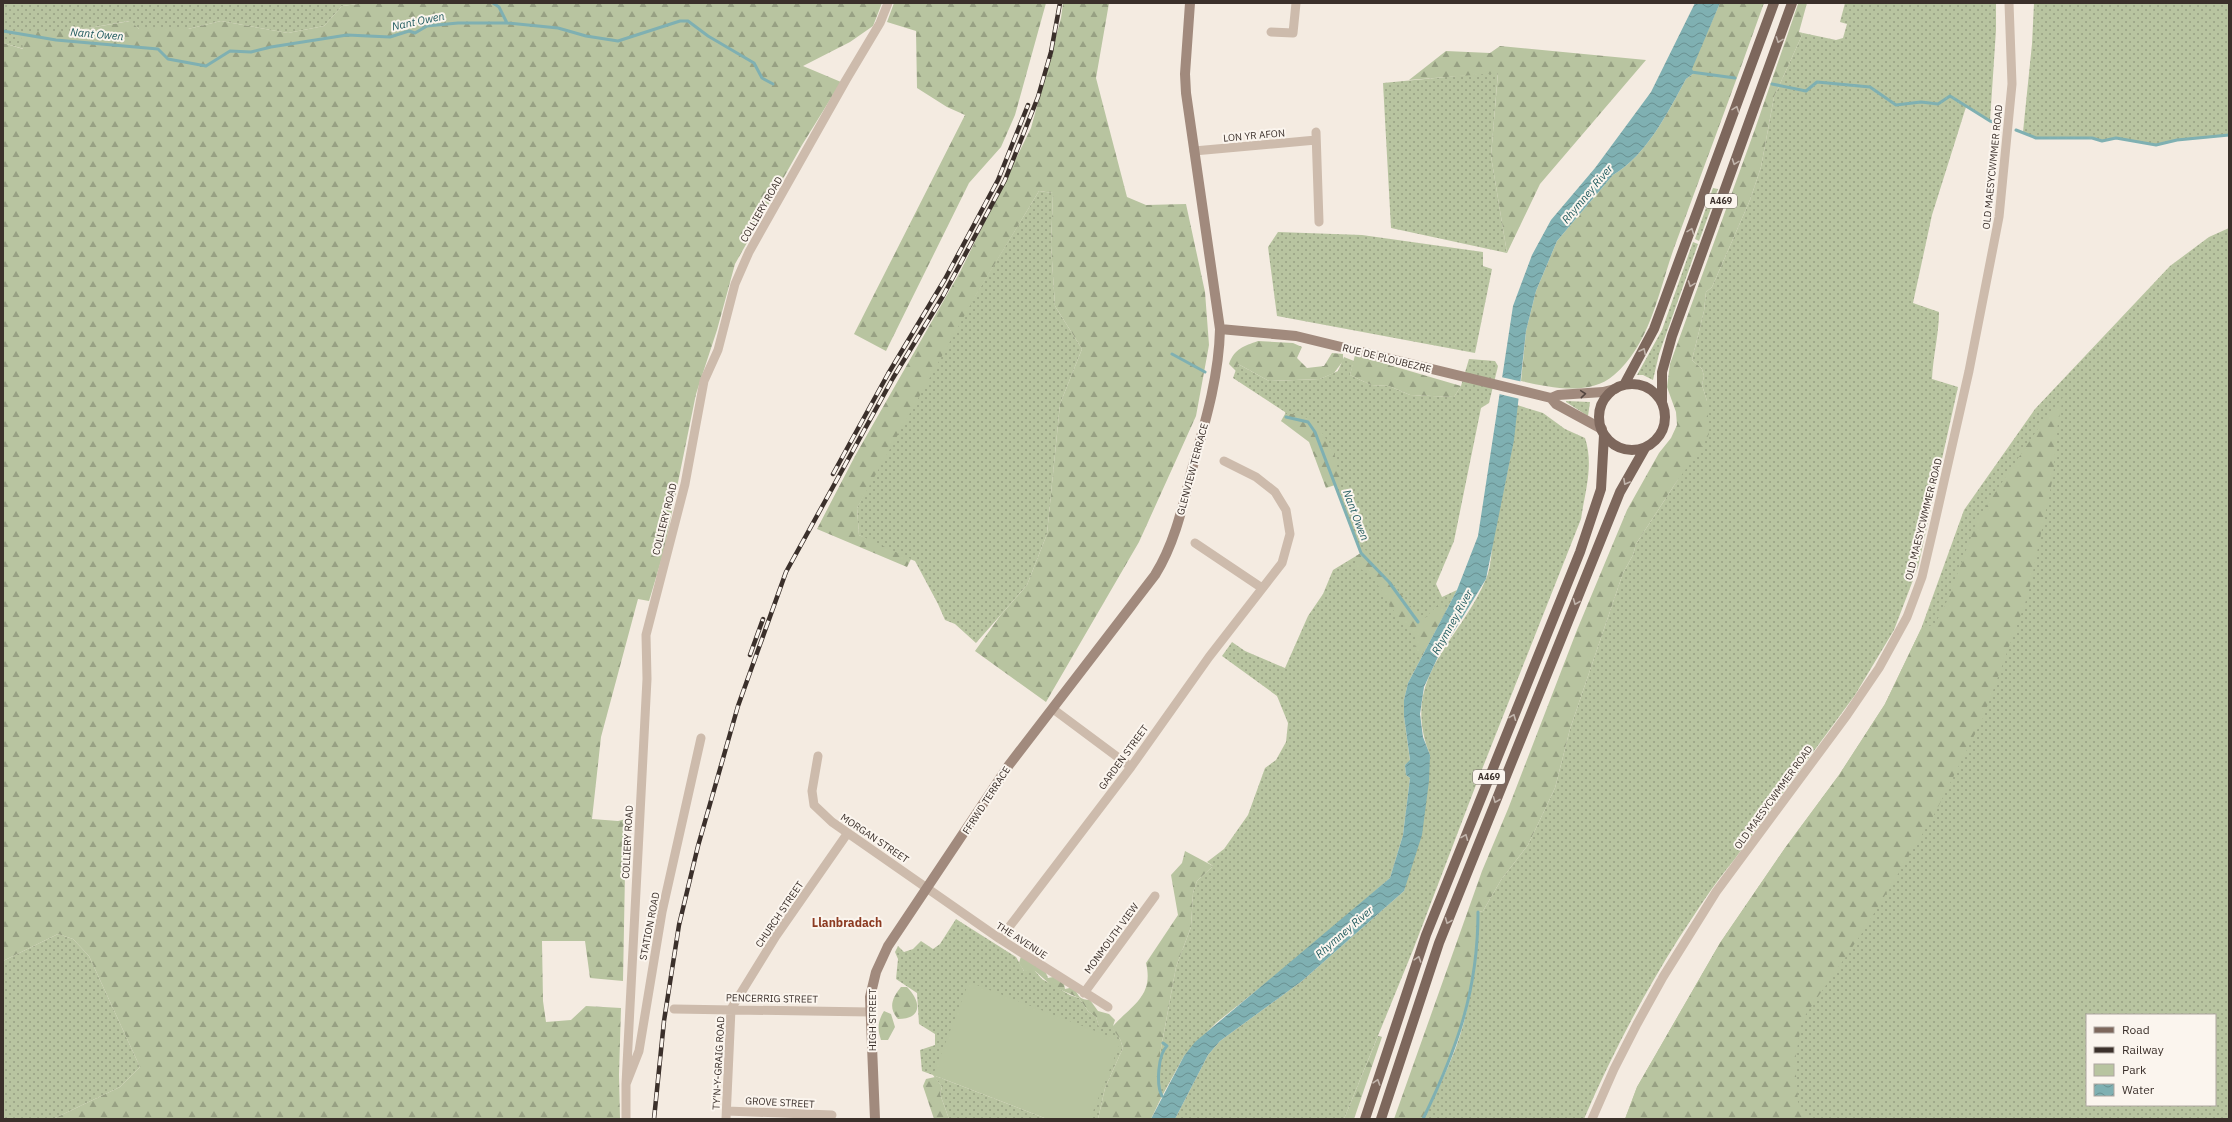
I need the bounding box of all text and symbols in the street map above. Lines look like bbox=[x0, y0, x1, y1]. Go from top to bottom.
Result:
water label: Nant Owen bbox=[390, 9, 446, 33]
water label: Nant Owen bbox=[70, 25, 124, 43]
one-way arrow bbox=[1775, 36, 1783, 43]
street label: OLD MAESYCWMMER ROAD bbox=[1979, 104, 2006, 230]
one-way arrow bbox=[1731, 105, 1739, 112]
street label: LON YR AFON bbox=[1223, 126, 1285, 145]
one-way arrow bbox=[1731, 158, 1739, 165]
water label: Rhymney River bbox=[1558, 161, 1616, 226]
street label: COLLIERY ROAD bbox=[737, 174, 786, 244]
road number: A469 bbox=[1705, 194, 1737, 208]
one-way arrow bbox=[1687, 227, 1695, 234]
one-way arrow bbox=[1687, 281, 1695, 288]
street label: RUE DE PLOUBEZRE bbox=[1341, 341, 1433, 376]
one-way arrow bbox=[1638, 348, 1645, 355]
one-way arrow bbox=[1580, 390, 1586, 399]
street label: GLENVIEW TERRACE bbox=[1174, 422, 1211, 517]
street label: OLD MAESYCWMMER ROAD bbox=[1902, 457, 1945, 581]
one-way arrow bbox=[1623, 478, 1631, 485]
street label: COLLIERY ROAD bbox=[649, 482, 680, 556]
water label: Nant Owen bbox=[1340, 488, 1372, 542]
water label: Rhymney River bbox=[1428, 586, 1476, 657]
one-way arrow bbox=[1573, 598, 1581, 605]
one-way arrow bbox=[1509, 713, 1517, 720]
street label: GARDEN STREET bbox=[1096, 722, 1151, 792]
street label: OLD MAESYCWMMER ROAD bbox=[1731, 743, 1816, 852]
street label: FFRWD TERRACE bbox=[960, 764, 1013, 837]
road number: A469 bbox=[1473, 770, 1505, 784]
one-way arrow bbox=[1493, 797, 1501, 804]
street label: COLLIERY ROAD bbox=[619, 805, 636, 879]
street label: MORGAN STREET bbox=[838, 811, 912, 866]
one-way arrow bbox=[1460, 834, 1468, 842]
street label: CHURCH STREET bbox=[752, 878, 807, 950]
street label: STATION ROAD bbox=[637, 891, 663, 961]
street label: MONMOUTH VIEW bbox=[1081, 900, 1141, 976]
water label: Rhymney River bbox=[1312, 902, 1377, 961]
district label: Llanbradach bbox=[812, 915, 882, 930]
one-way arrow bbox=[1445, 916, 1453, 924]
street label: THE AVENUE bbox=[994, 919, 1050, 962]
one-way arrow bbox=[1413, 955, 1422, 962]
street label: HIGH STREET bbox=[866, 988, 879, 1051]
street label: PENCERRIG STREET bbox=[726, 991, 819, 1006]
legend bbox=[2086, 1014, 2216, 1106]
street label: TY'N-Y-GRAIG ROAD bbox=[710, 1016, 727, 1110]
text: Road bbox=[2122, 1022, 2150, 1037]
text: Railway bbox=[2122, 1042, 2164, 1057]
text: Park bbox=[2122, 1062, 2147, 1077]
one-way arrow bbox=[1372, 1079, 1381, 1086]
text: Water bbox=[2122, 1082, 2155, 1097]
street label: GROVE STREET bbox=[745, 1094, 815, 1111]

